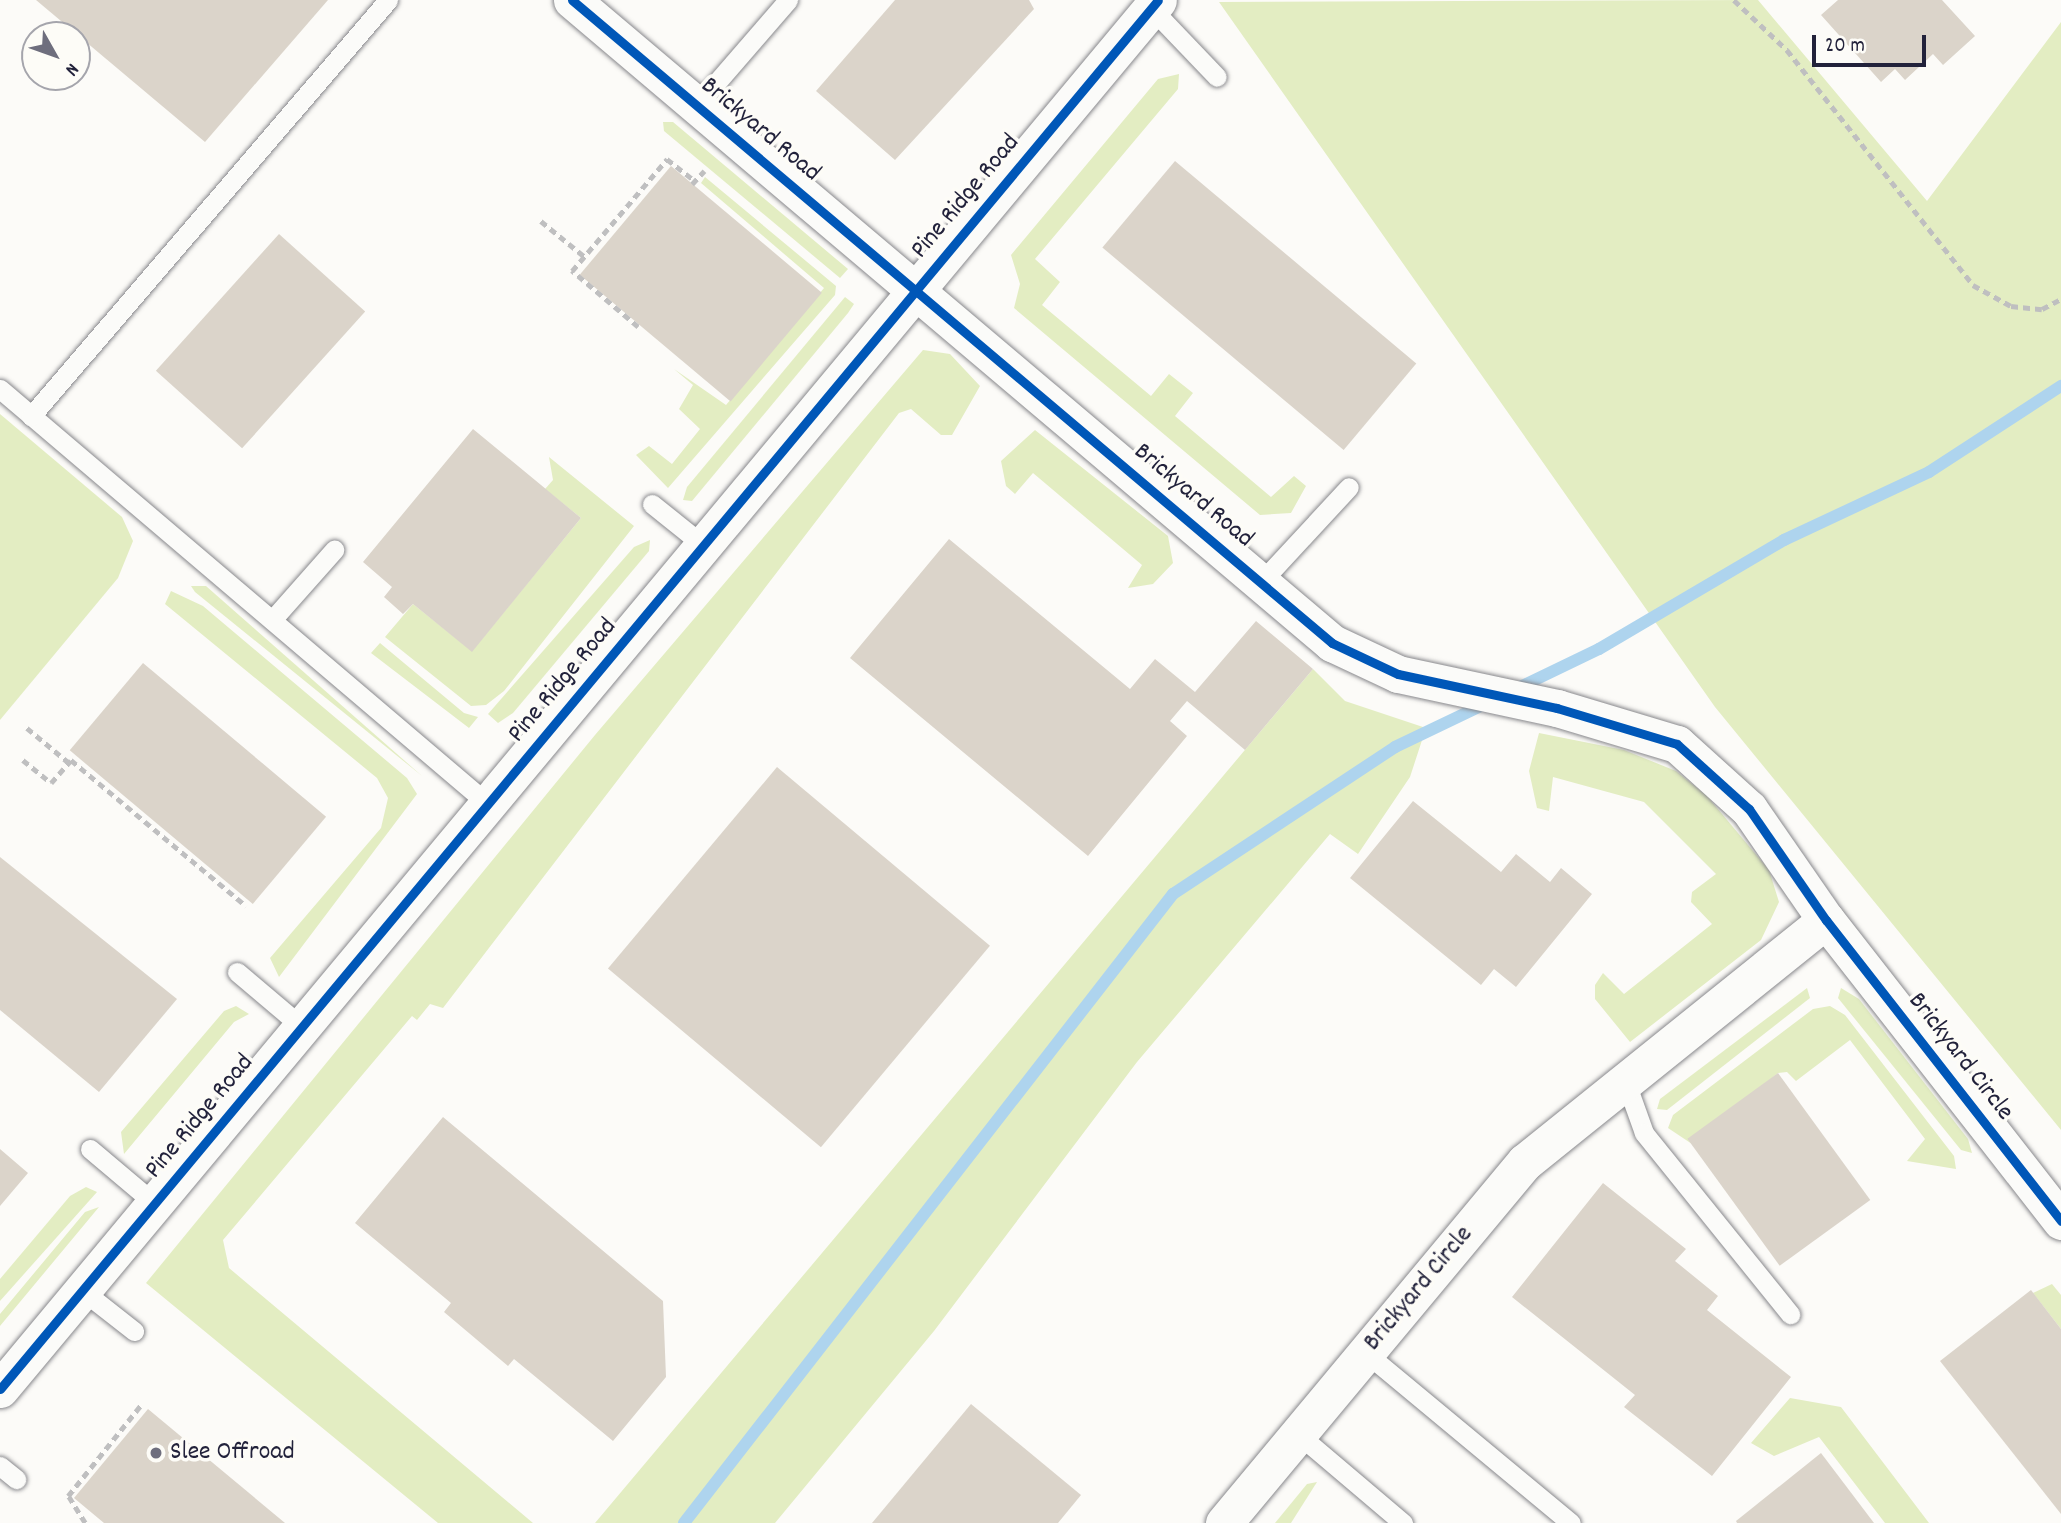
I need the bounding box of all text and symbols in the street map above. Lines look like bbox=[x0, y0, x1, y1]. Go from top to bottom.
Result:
north arrow bbox=[21, 21, 91, 91]
scale bar bbox=[1816, 21, 1930, 65]
text: 20 m bbox=[1825, 32, 1865, 62]
text: N bbox=[58, 56, 84, 81]
street label: Brickyard Road bbox=[694, 71, 826, 189]
street label: Pine Ridge Road bbox=[905, 128, 1027, 266]
street label: Brickyard Road bbox=[1127, 437, 1259, 555]
street label: Pine Ridge Road bbox=[502, 612, 624, 750]
street label: Brickyard Circle bbox=[1900, 987, 2020, 1127]
street label: Pine Ridge Road bbox=[139, 1048, 261, 1186]
street label: Brickyard Circle bbox=[1358, 1220, 1480, 1358]
place label: Slee Offroad bbox=[170, 1437, 295, 1469]
marker: Slee Offroad bbox=[148, 1445, 164, 1461]

